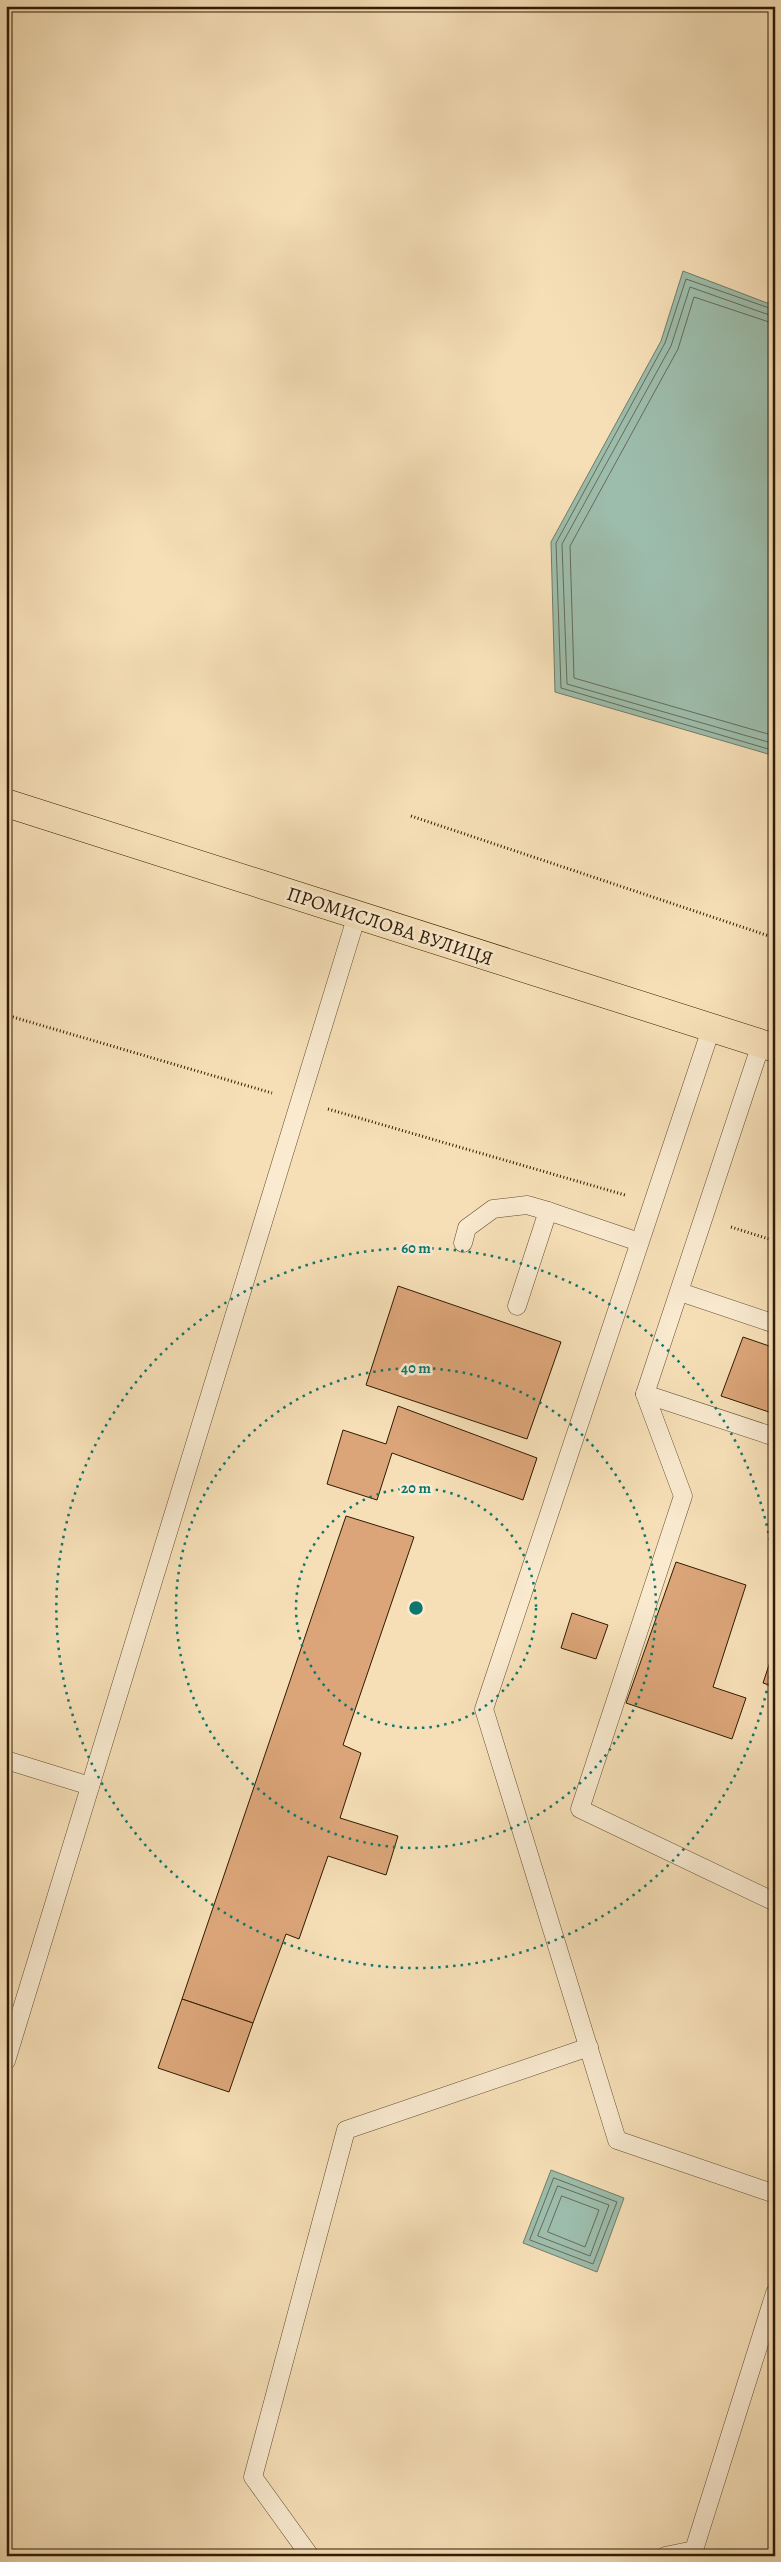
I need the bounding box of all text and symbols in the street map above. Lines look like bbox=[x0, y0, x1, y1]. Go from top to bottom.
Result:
street label: ПРОМИСЛОВА ВУЛИЦЯ bbox=[283, 880, 497, 972]
text: 60 m bbox=[401, 1238, 431, 1258]
text: 40 m bbox=[401, 1358, 431, 1378]
text: 20 m bbox=[401, 1478, 431, 1498]
centre of rings bbox=[407, 1599, 425, 1617]

